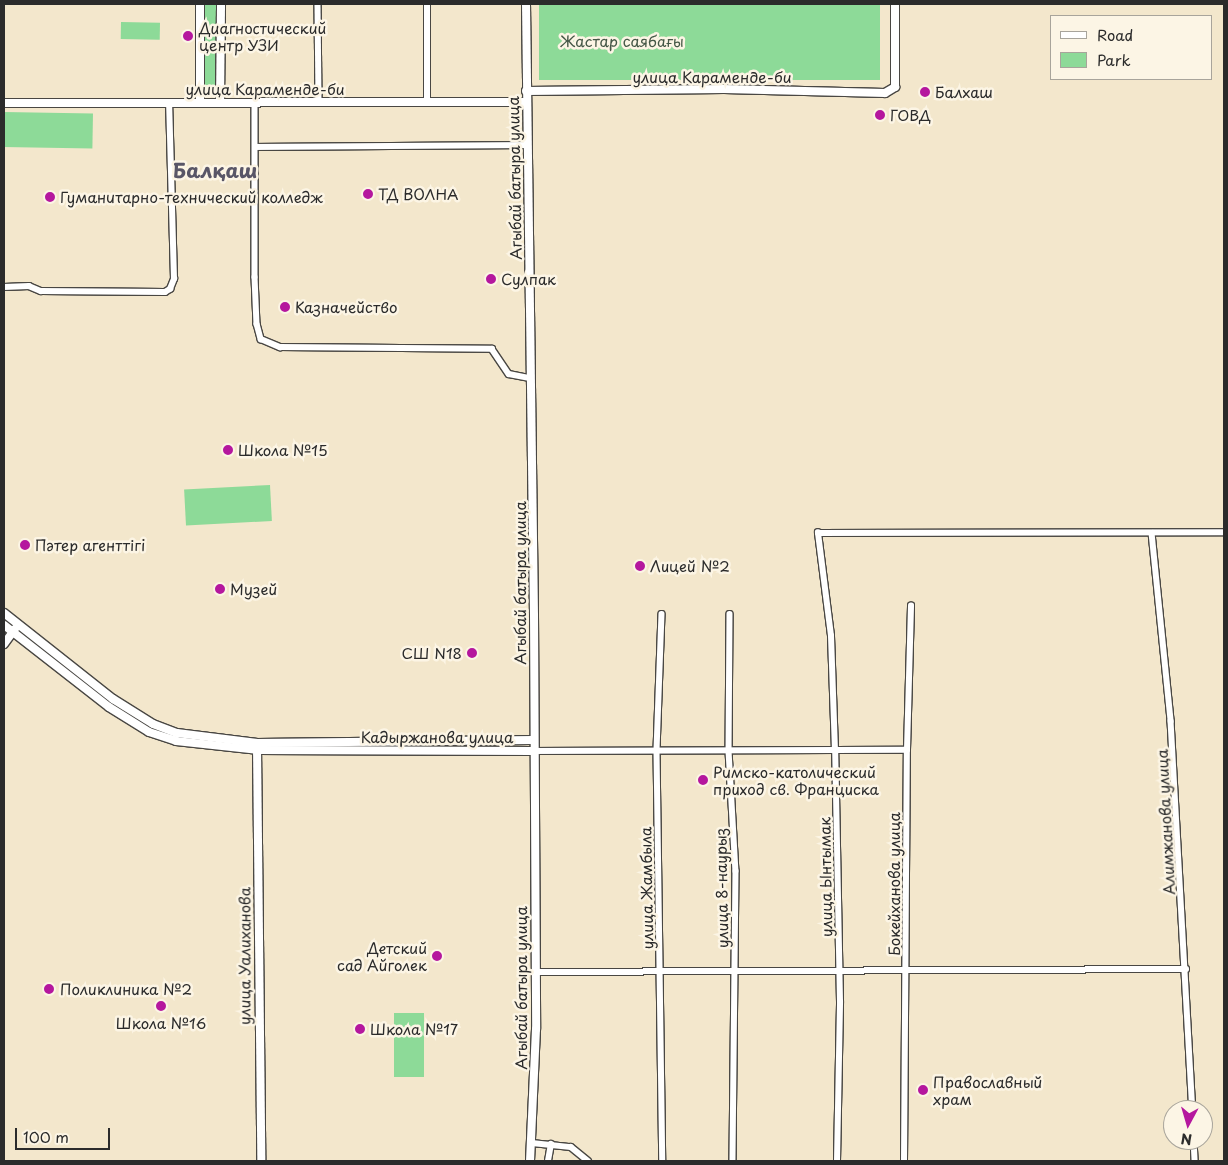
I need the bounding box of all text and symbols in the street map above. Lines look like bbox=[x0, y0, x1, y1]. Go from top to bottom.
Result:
legend bbox=[1050, 15, 1213, 80]
place label: Диагностический центр УЗИ bbox=[199, 18, 326, 53]
text: Road bbox=[1097, 23, 1133, 46]
marker: Диагностический центр УЗИ bbox=[181, 29, 195, 43]
park label: Жастар саябағы bbox=[560, 32, 684, 50]
text: Park bbox=[1097, 48, 1131, 71]
street label: улица Караменде-би bbox=[632, 68, 792, 86]
street label: улица Караменде-би bbox=[185, 80, 345, 98]
place label: Балхаш bbox=[935, 83, 993, 101]
marker: Балхаш bbox=[919, 86, 931, 98]
street label: Агыбай батыра улица bbox=[504, 95, 524, 261]
place label: ГОВД bbox=[890, 106, 931, 124]
marker: ГОВД bbox=[874, 109, 886, 121]
district label: Балқаш bbox=[173, 158, 257, 182]
place label: ТД ВОЛНА bbox=[378, 185, 459, 203]
place label: Гуманитарно-технический колледж bbox=[60, 188, 324, 206]
marker: ТД ВОЛНА bbox=[362, 188, 374, 200]
marker: Гуманитарно-технический колледж bbox=[44, 191, 56, 203]
place label: Сулпак bbox=[501, 270, 556, 288]
marker: Сулпак bbox=[485, 273, 497, 285]
place label: Казначейство bbox=[295, 298, 397, 316]
marker: Казначейство bbox=[279, 301, 291, 313]
place label: Школа №15 bbox=[238, 441, 328, 459]
marker: Школа №15 bbox=[222, 444, 234, 456]
street label: Агыбай батыра улица bbox=[511, 500, 529, 666]
place label: Пәтер агенттігі bbox=[35, 536, 145, 554]
marker: Пәтер агенттігі bbox=[19, 539, 31, 551]
place label: Лицей №2 bbox=[650, 557, 730, 575]
marker: Лицей №2 bbox=[634, 560, 646, 572]
place label: Музей bbox=[230, 580, 277, 598]
marker: Музей bbox=[214, 583, 226, 595]
place label: СШ N18 bbox=[401, 644, 462, 662]
marker: СШ N18 bbox=[466, 647, 478, 659]
street label: Кадыржанова улица bbox=[360, 728, 514, 746]
street label: Алимжанова улица bbox=[1152, 748, 1178, 896]
place label: Римско-католический приход св. Франциска bbox=[713, 762, 879, 797]
marker: Римско-католический приход св. Франциска bbox=[697, 774, 709, 786]
street label: Бокейханова улица bbox=[885, 812, 903, 956]
street label: улица Ынтымак bbox=[815, 816, 835, 938]
street label: улица Жамбыла bbox=[636, 826, 656, 950]
street label: улица 8-наурыз bbox=[711, 827, 731, 949]
street label: улица Уалиханова bbox=[235, 887, 253, 1025]
street label: Агыбай батыра улица bbox=[512, 905, 530, 1071]
place label: Детский сад Айголек bbox=[336, 938, 427, 973]
marker: Детский сад Айголек bbox=[431, 950, 443, 962]
place label: Поликлиника №2 bbox=[60, 980, 192, 998]
marker: Поликлиника №2 bbox=[42, 982, 56, 996]
marker: Школа №16 bbox=[155, 1000, 167, 1012]
place label: Школа №16 bbox=[116, 1014, 206, 1032]
place label: Школа №17 bbox=[370, 1020, 458, 1038]
marker: Школа №17 bbox=[354, 1023, 366, 1035]
place label: Православный храм bbox=[933, 1072, 1042, 1107]
marker: Православный храм bbox=[917, 1084, 929, 1096]
north arrow bbox=[1163, 1100, 1213, 1150]
scale bar bbox=[18, 1118, 112, 1150]
text: 100 m bbox=[23, 1125, 69, 1148]
text: N bbox=[1180, 1128, 1193, 1150]

